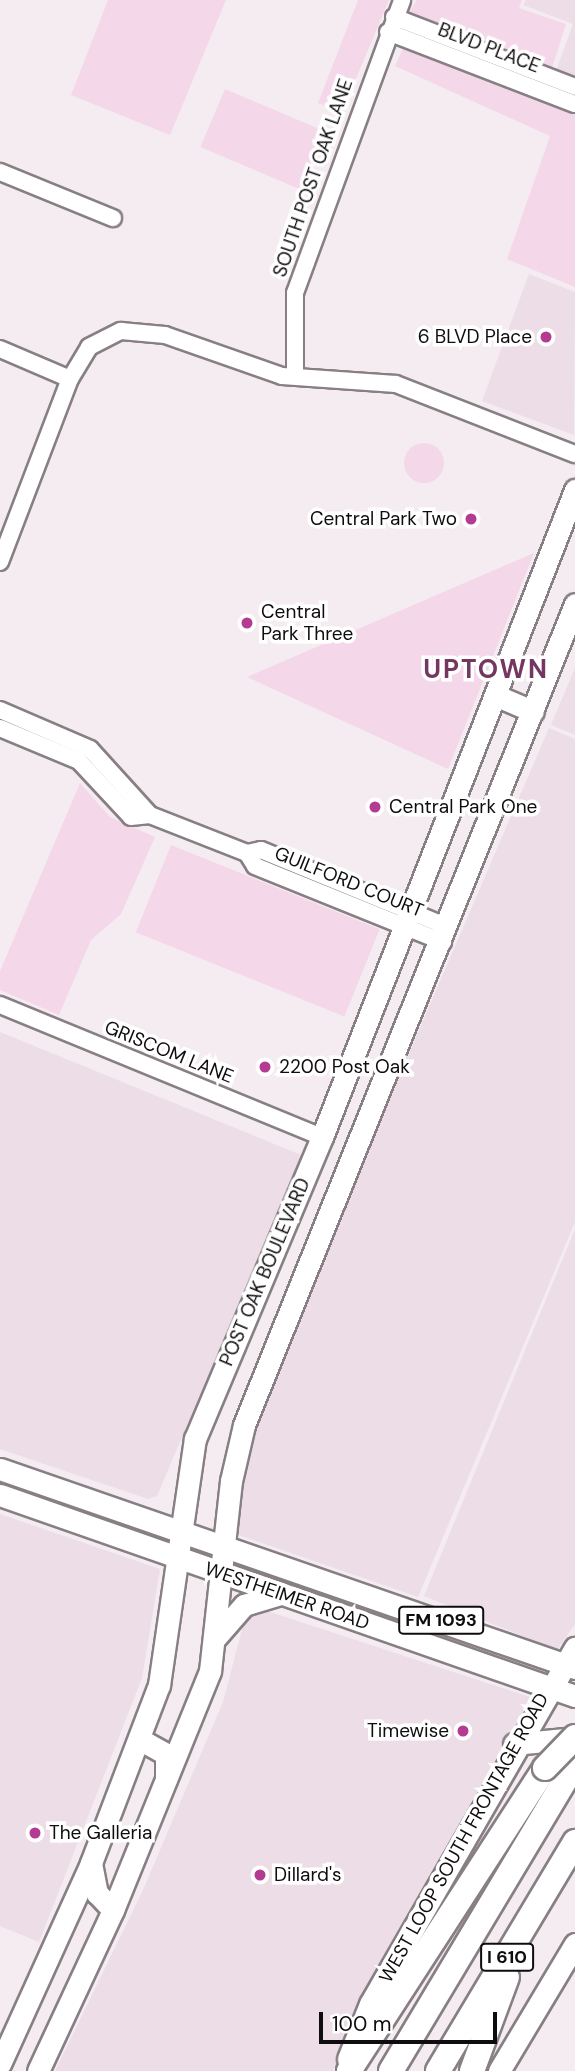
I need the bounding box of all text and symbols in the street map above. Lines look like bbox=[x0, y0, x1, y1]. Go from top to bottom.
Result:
street label: BLVD PLACE bbox=[435, 18, 543, 78]
street label: SOUTH POST OAK LANE bbox=[268, 76, 358, 280]
place label: 6 BLVD Place bbox=[418, 326, 532, 348]
marker: 6 BLVD Place bbox=[538, 329, 554, 345]
place label: Central Park Two bbox=[310, 508, 457, 530]
marker: Central Park Two bbox=[463, 511, 479, 527]
place label: Central Park Three bbox=[261, 601, 353, 645]
marker: Central Park Three bbox=[239, 615, 255, 631]
district label: UPTOWN bbox=[424, 654, 548, 686]
place label: Central Park One bbox=[389, 796, 537, 818]
marker: Central Park One bbox=[367, 799, 383, 815]
street label: GUILFORD COURT bbox=[271, 842, 427, 922]
street label: GRISCOM LANE bbox=[101, 1016, 237, 1088]
place label: 2200 Post Oak bbox=[279, 1056, 410, 1078]
marker: 2200 Post Oak bbox=[257, 1059, 273, 1075]
street label: POST OAK BOULEVARD bbox=[215, 1175, 315, 1369]
street label: WESTHEIMER ROAD bbox=[202, 1557, 372, 1635]
road number: FM 1093 bbox=[397, 1605, 485, 1634]
street label: WEST LOOP SOUTH FRONTAGE ROAD bbox=[375, 1689, 553, 1987]
place label: Timewise bbox=[367, 1720, 449, 1742]
marker: Timewise bbox=[455, 1723, 471, 1739]
place label: The Galleria bbox=[49, 1822, 152, 1844]
marker: The Galleria bbox=[27, 1825, 43, 1841]
place label: Dillard's bbox=[274, 1864, 342, 1886]
marker: Dillard's bbox=[252, 1867, 268, 1883]
road number: I 610 bbox=[479, 1942, 535, 1971]
scale bar bbox=[323, 1997, 502, 2041]
text: 100 m bbox=[332, 2010, 392, 2038]

